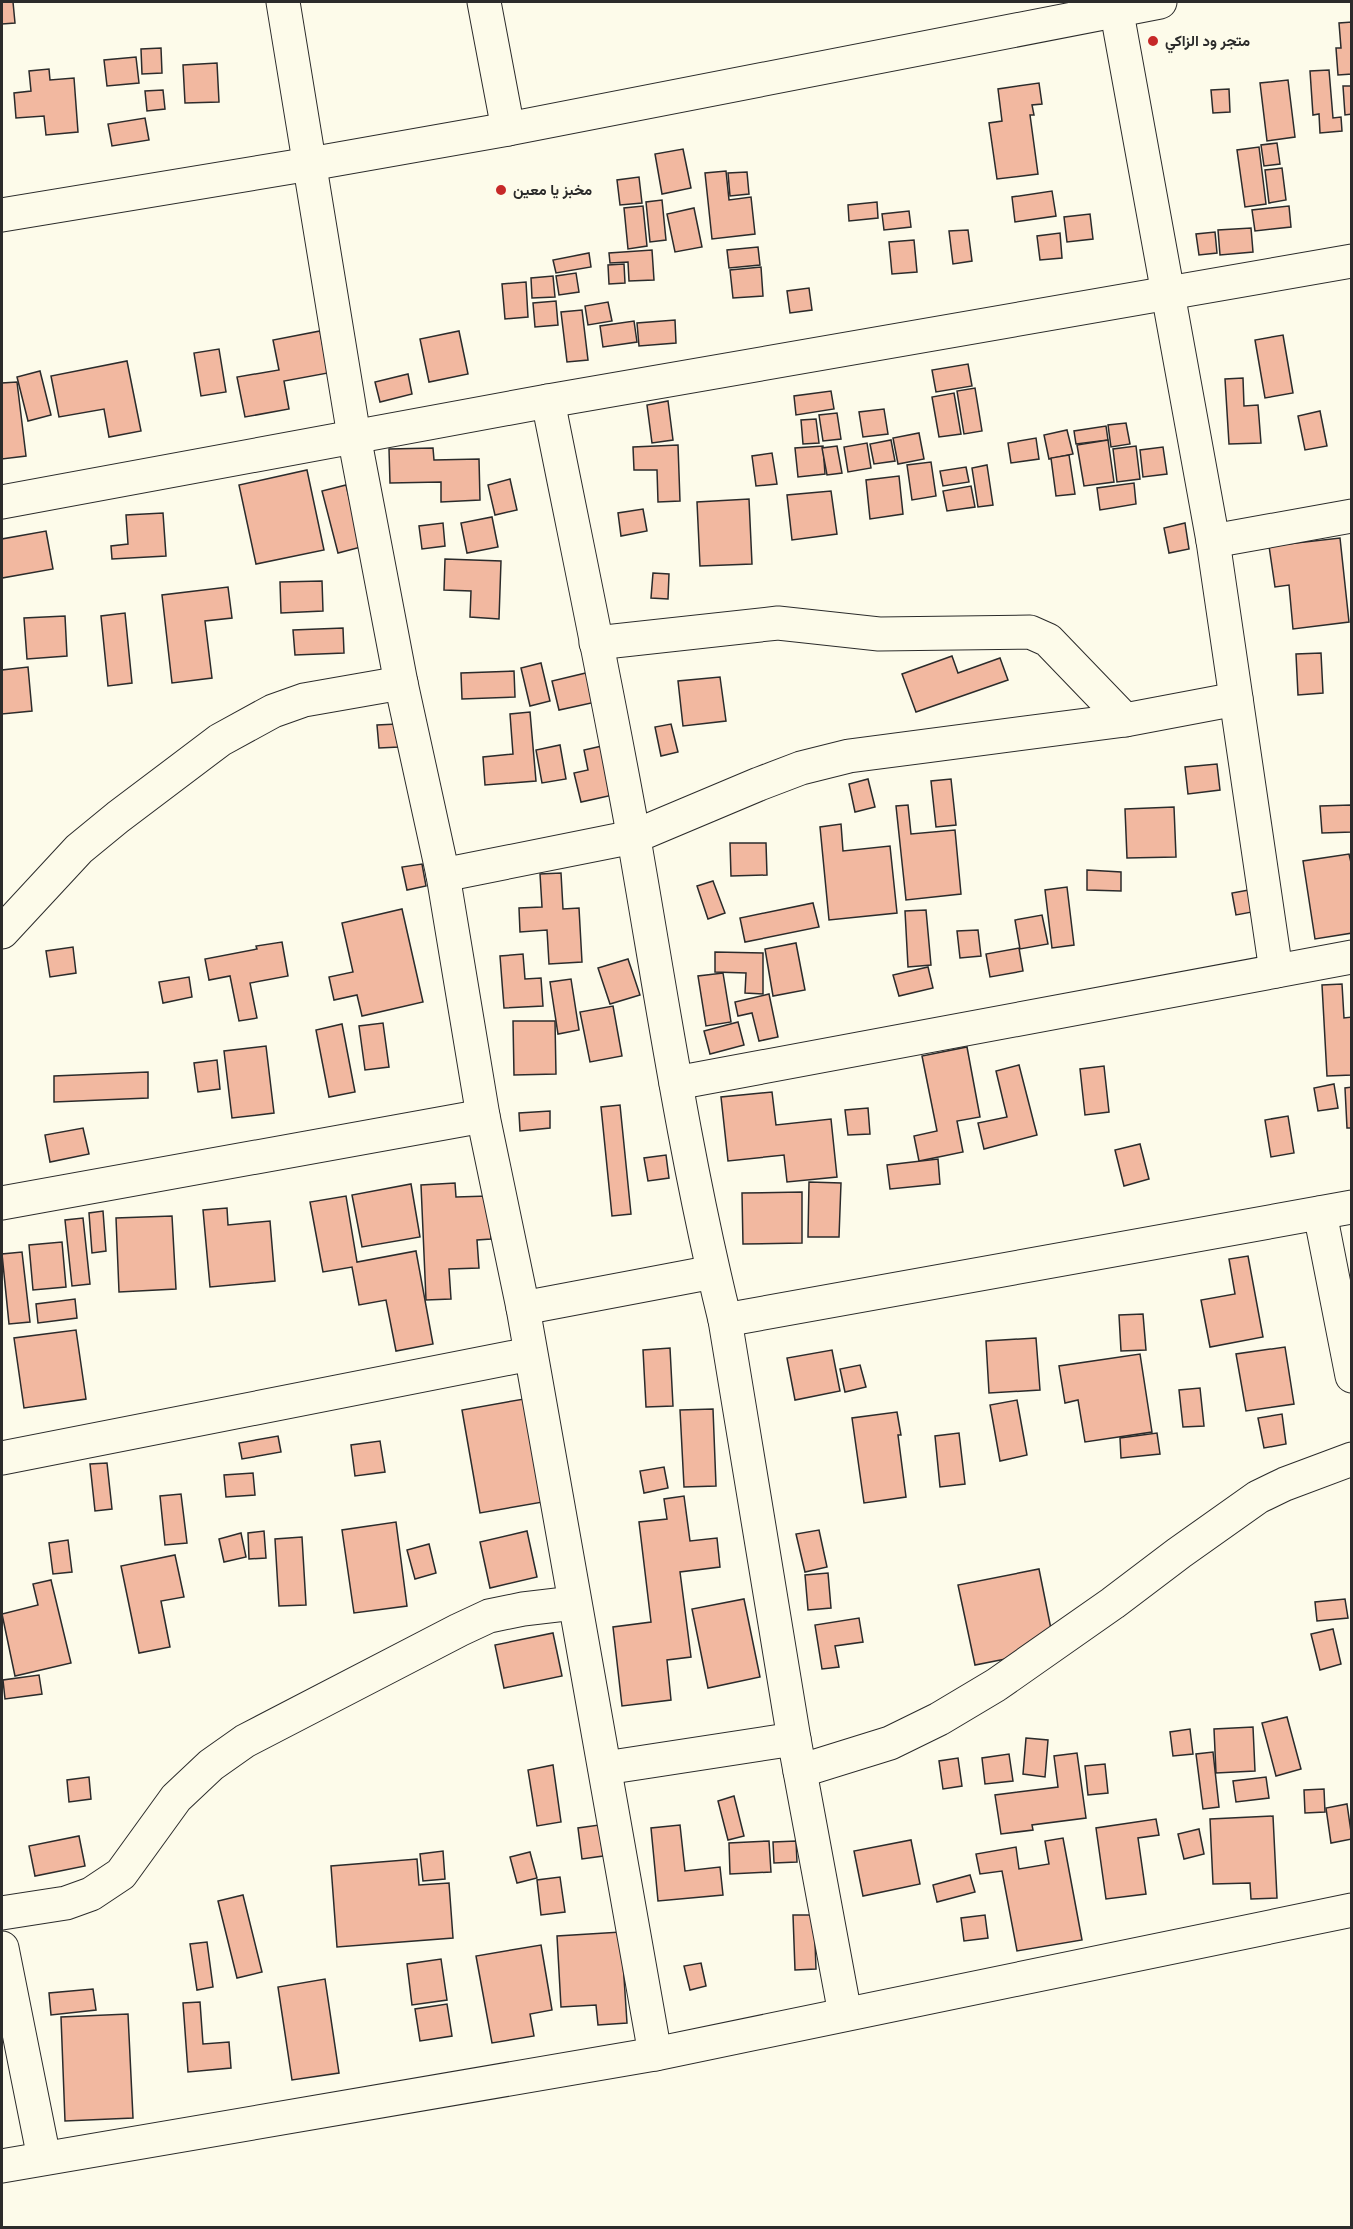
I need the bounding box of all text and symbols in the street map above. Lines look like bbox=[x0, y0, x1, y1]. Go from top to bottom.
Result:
place label: متجر ود الزاكي bbox=[1165, 32, 1250, 54]
marker: متجر ود الزاكي bbox=[1146, 34, 1160, 48]
place label: مخبز يا معين bbox=[513, 181, 592, 199]
marker: مخبز يا معين bbox=[494, 183, 508, 197]

